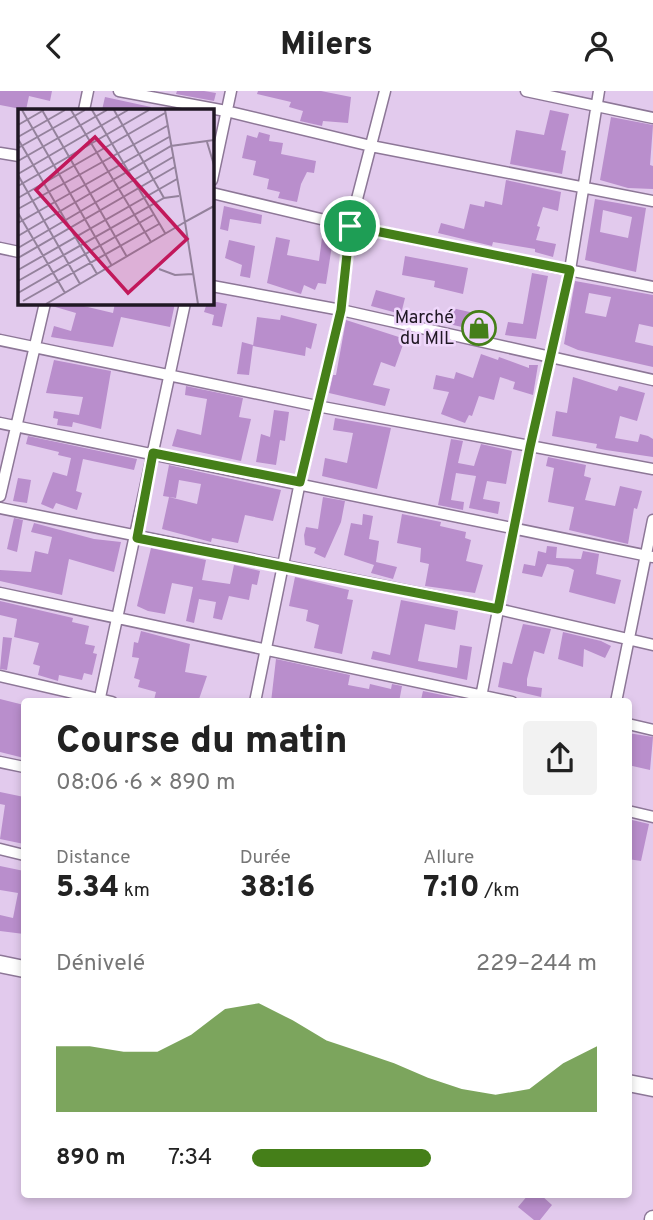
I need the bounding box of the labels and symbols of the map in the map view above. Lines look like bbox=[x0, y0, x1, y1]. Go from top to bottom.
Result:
inset map bbox=[18, 109, 214, 305]
pin bbox=[320, 196, 380, 256]
place label: Marché du MIL bbox=[395, 307, 454, 351]
shop icon: Marché du MIL bbox=[460, 309, 498, 347]

